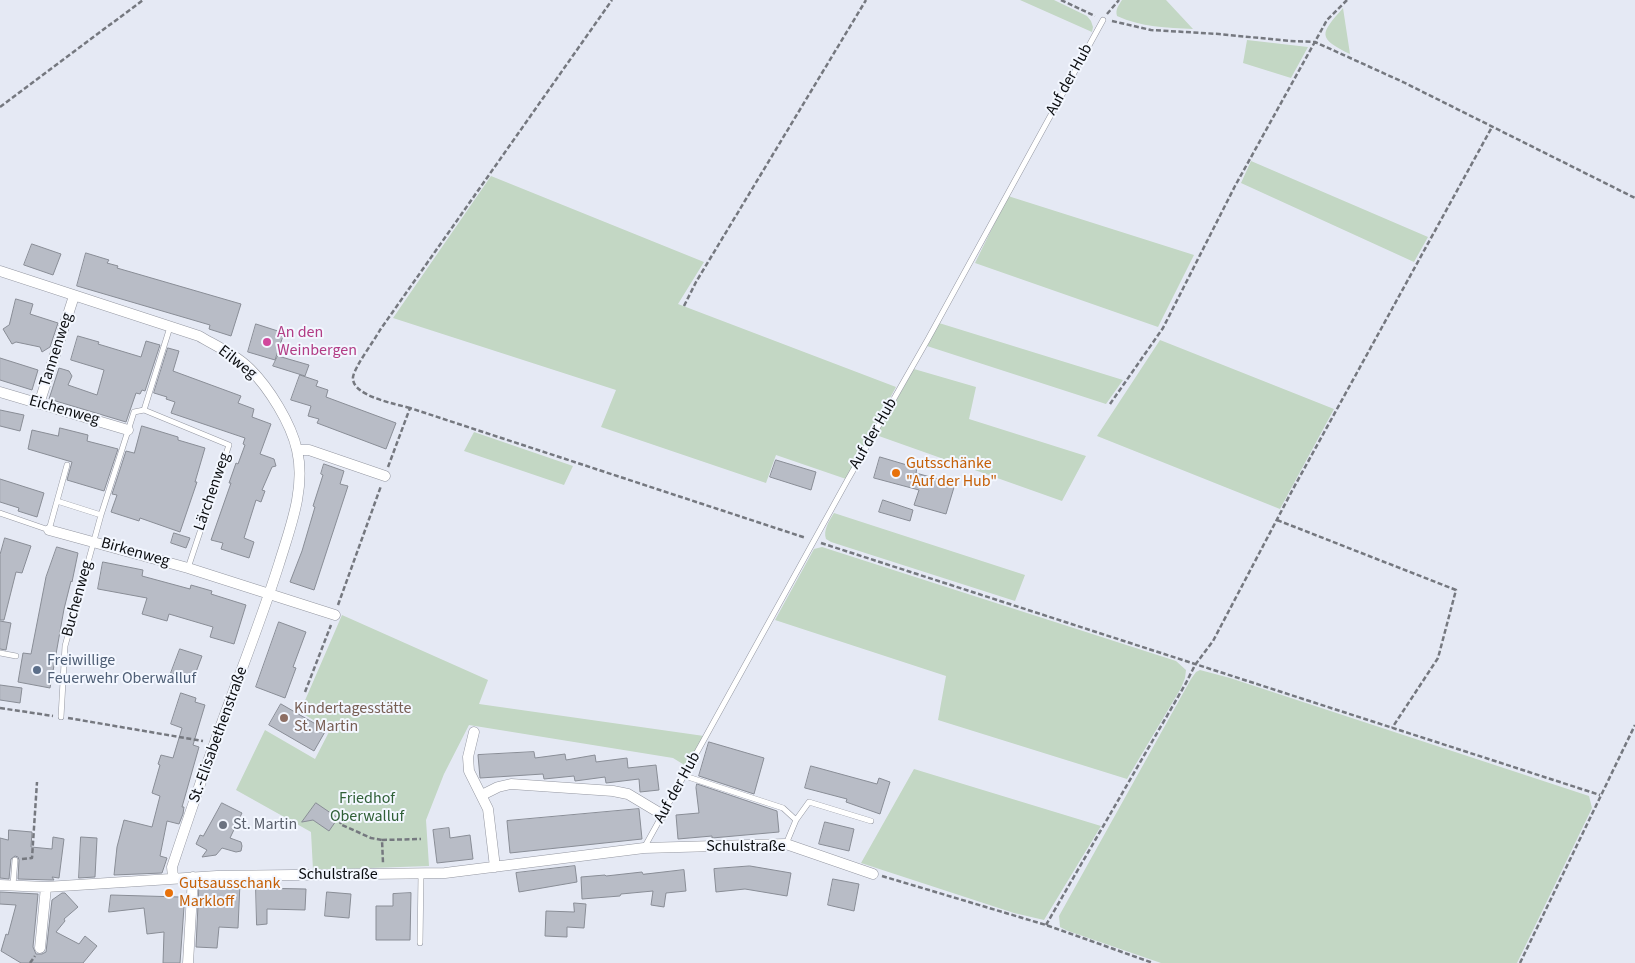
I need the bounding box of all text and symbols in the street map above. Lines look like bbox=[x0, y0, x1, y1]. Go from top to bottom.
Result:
street label: Auf der Hub bbox=[1043, 41, 1097, 119]
street label: Tannenweg bbox=[36, 310, 78, 390]
place label: An den Weinbergen bbox=[277, 323, 357, 361]
marker: An den Weinbergen bbox=[261, 336, 273, 348]
street label: Eilweg bbox=[214, 342, 260, 384]
street label: Eichenweg bbox=[27, 392, 101, 430]
street label: Auf der Hub bbox=[846, 395, 902, 473]
street label: Lärchenweg bbox=[191, 450, 235, 534]
place label: Gutsschänke "Auf der Hub" bbox=[906, 454, 997, 492]
marker: Gutsschänke "Auf der Hub" bbox=[890, 467, 902, 479]
street label: Birkenweg bbox=[98, 534, 172, 572]
street label: Buchenweg bbox=[59, 559, 97, 639]
place label: Freiwillige Feuerwehr Oberwalluf bbox=[47, 651, 196, 689]
marker: Freiwillige Feuerwehr Oberwalluf bbox=[31, 664, 43, 676]
street label: St.-Elisabethenstraße bbox=[185, 664, 253, 806]
place label: Kindertagesstätte St. Martin bbox=[294, 699, 411, 737]
marker: Kindertagesstätte St. Martin bbox=[278, 712, 290, 724]
street label: Auf der Hub bbox=[651, 749, 705, 827]
park label: Friedhof Oberwalluf bbox=[330, 789, 404, 827]
place label: St. Martin bbox=[233, 815, 297, 835]
marker: St. Martin bbox=[217, 819, 229, 831]
street label: Schulstraße bbox=[706, 837, 786, 857]
street label: Schulstraße bbox=[298, 865, 378, 885]
place label: Gutsausschank Markloff bbox=[179, 874, 280, 912]
marker: Gutsausschank Markloff bbox=[163, 887, 175, 899]

